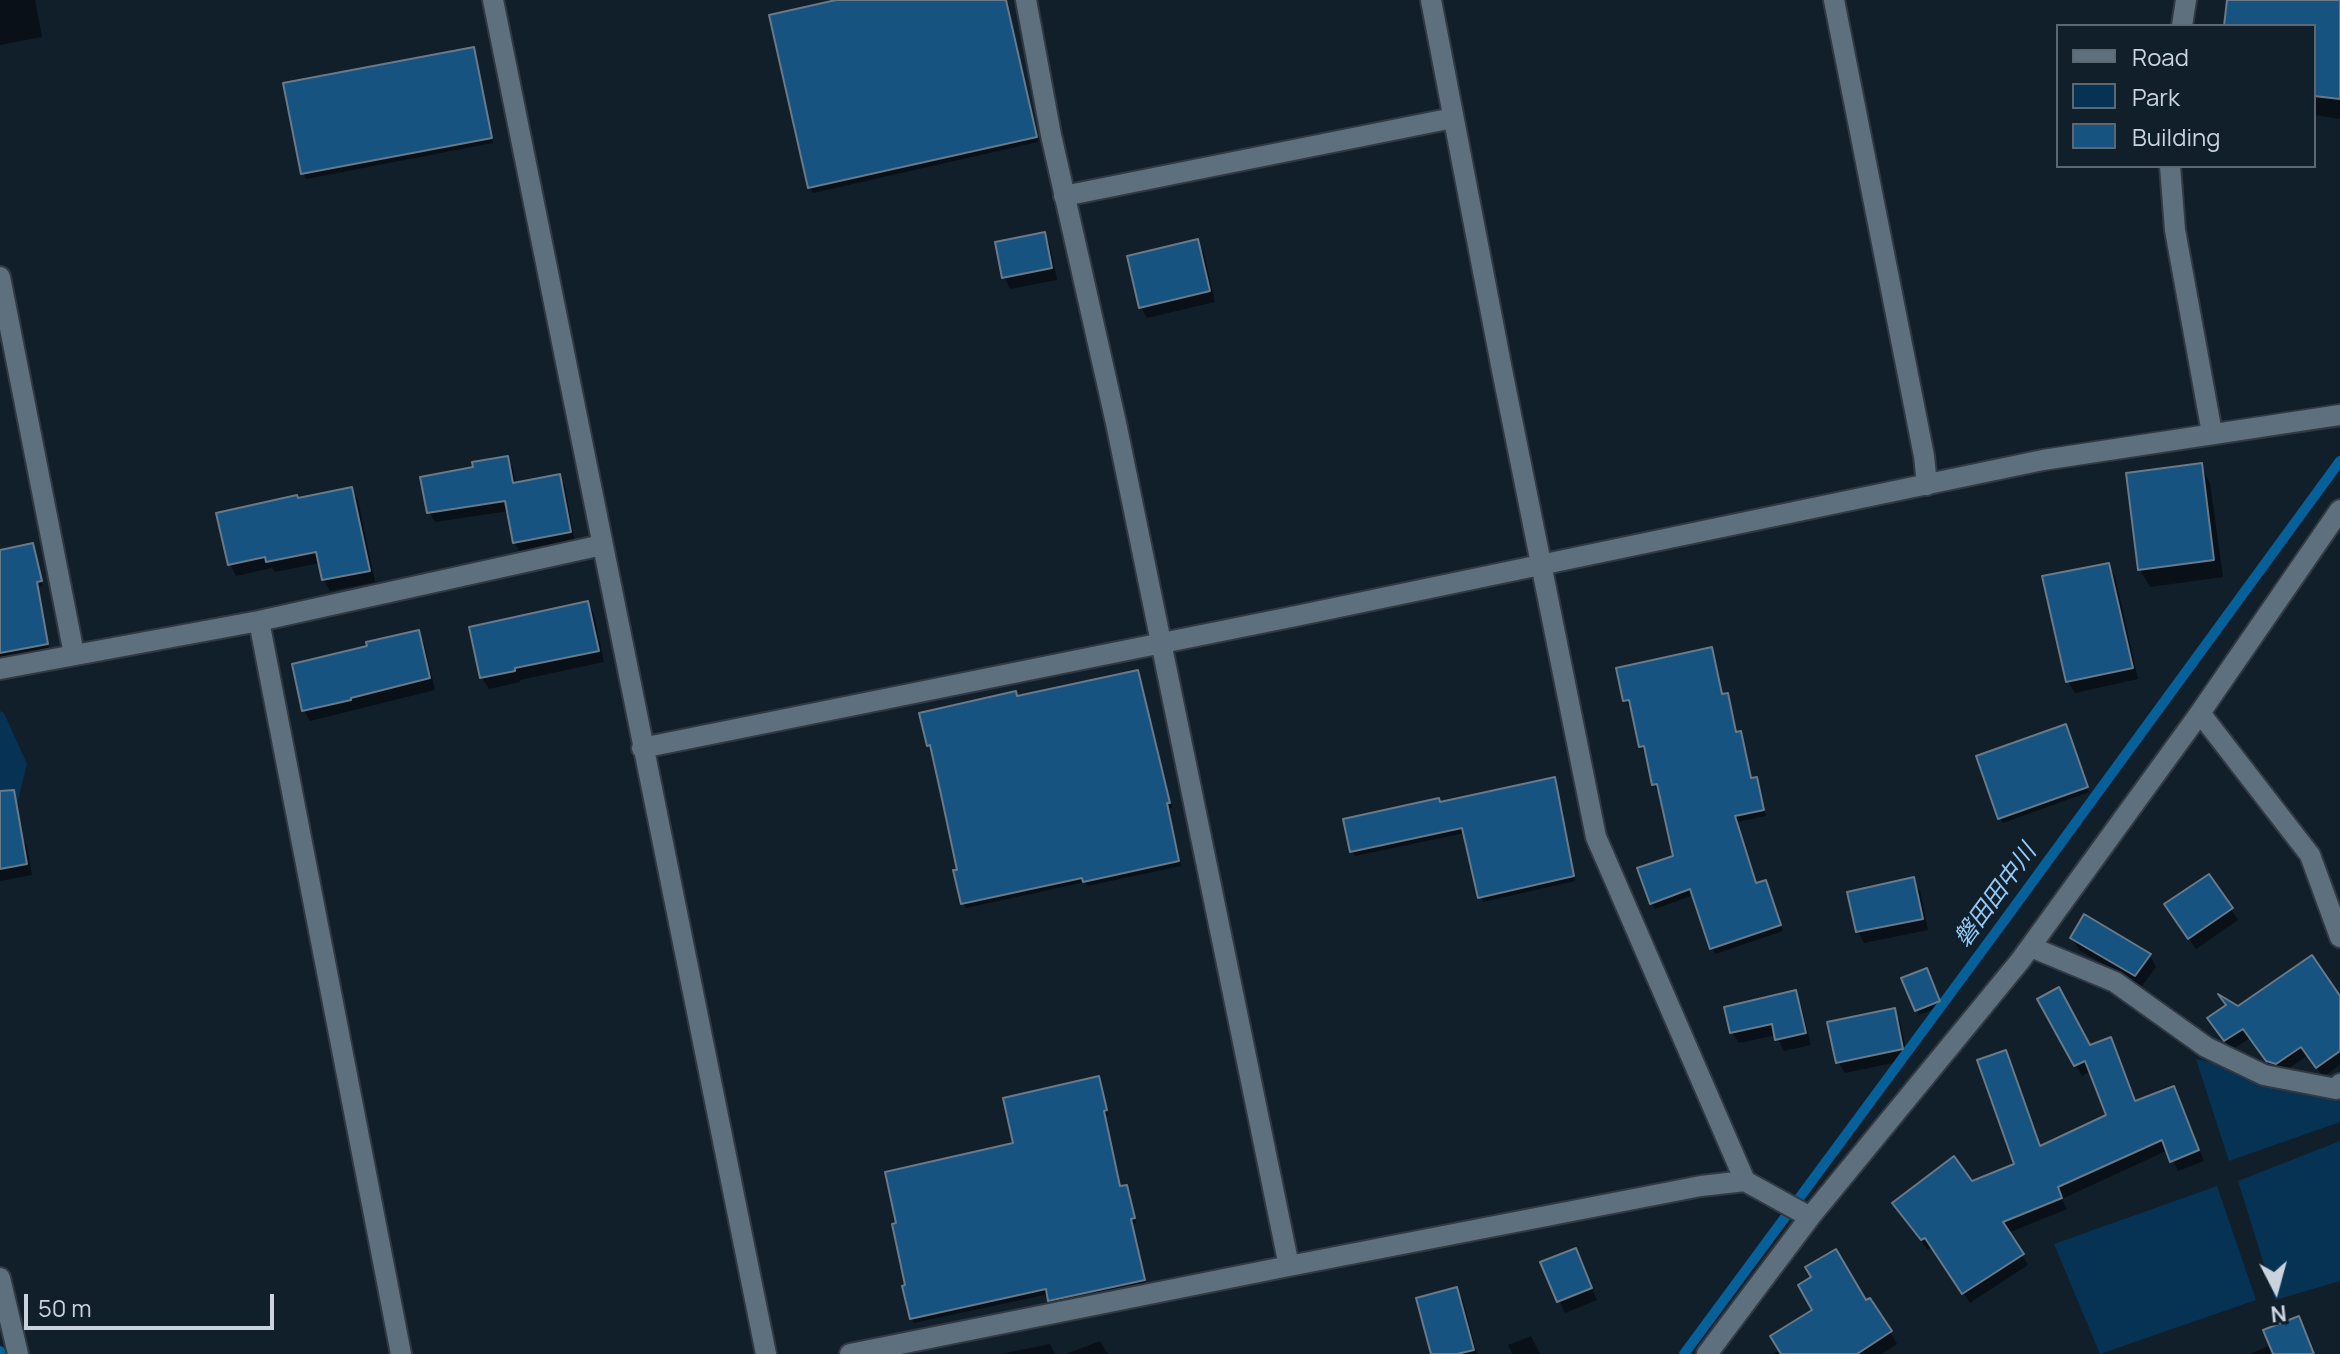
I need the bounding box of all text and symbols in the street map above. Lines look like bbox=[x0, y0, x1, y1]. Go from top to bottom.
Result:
legend bbox=[2056, 24, 2316, 168]
text: Road bbox=[2132, 40, 2189, 73]
text: Park bbox=[2132, 80, 2180, 113]
text: Building bbox=[2132, 120, 2220, 153]
water label: 磐田田中川 bbox=[1949, 839, 2043, 953]
north arrow bbox=[2236, 1250, 2316, 1330]
scale bar bbox=[28, 1278, 278, 1328]
text: 50 m bbox=[38, 1291, 92, 1324]
text: N bbox=[2269, 1298, 2288, 1330]

